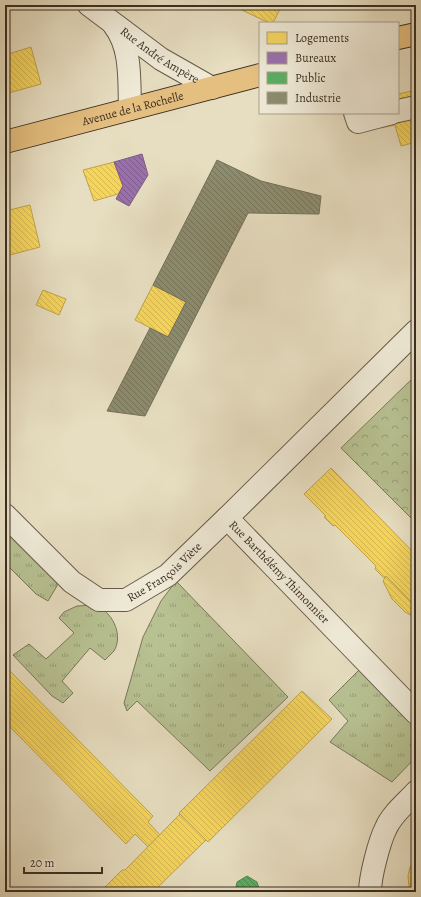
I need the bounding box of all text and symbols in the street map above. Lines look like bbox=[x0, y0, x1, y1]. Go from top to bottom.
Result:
legend bbox=[259, 22, 399, 114]
street label: Rue André Ampère bbox=[117, 23, 202, 87]
text: Logements bbox=[295, 30, 349, 46]
text: Bureaux bbox=[295, 50, 337, 66]
text: Public bbox=[295, 70, 326, 86]
street label: Avenue de la Rochelle bbox=[79, 87, 185, 130]
text: Industrie bbox=[295, 90, 341, 106]
street label: Rue Barthélémy Thimonnier bbox=[225, 517, 333, 627]
street label: Rue François Viète bbox=[124, 539, 205, 606]
scale bar bbox=[24, 849, 102, 875]
text: 20 m bbox=[30, 855, 54, 871]

